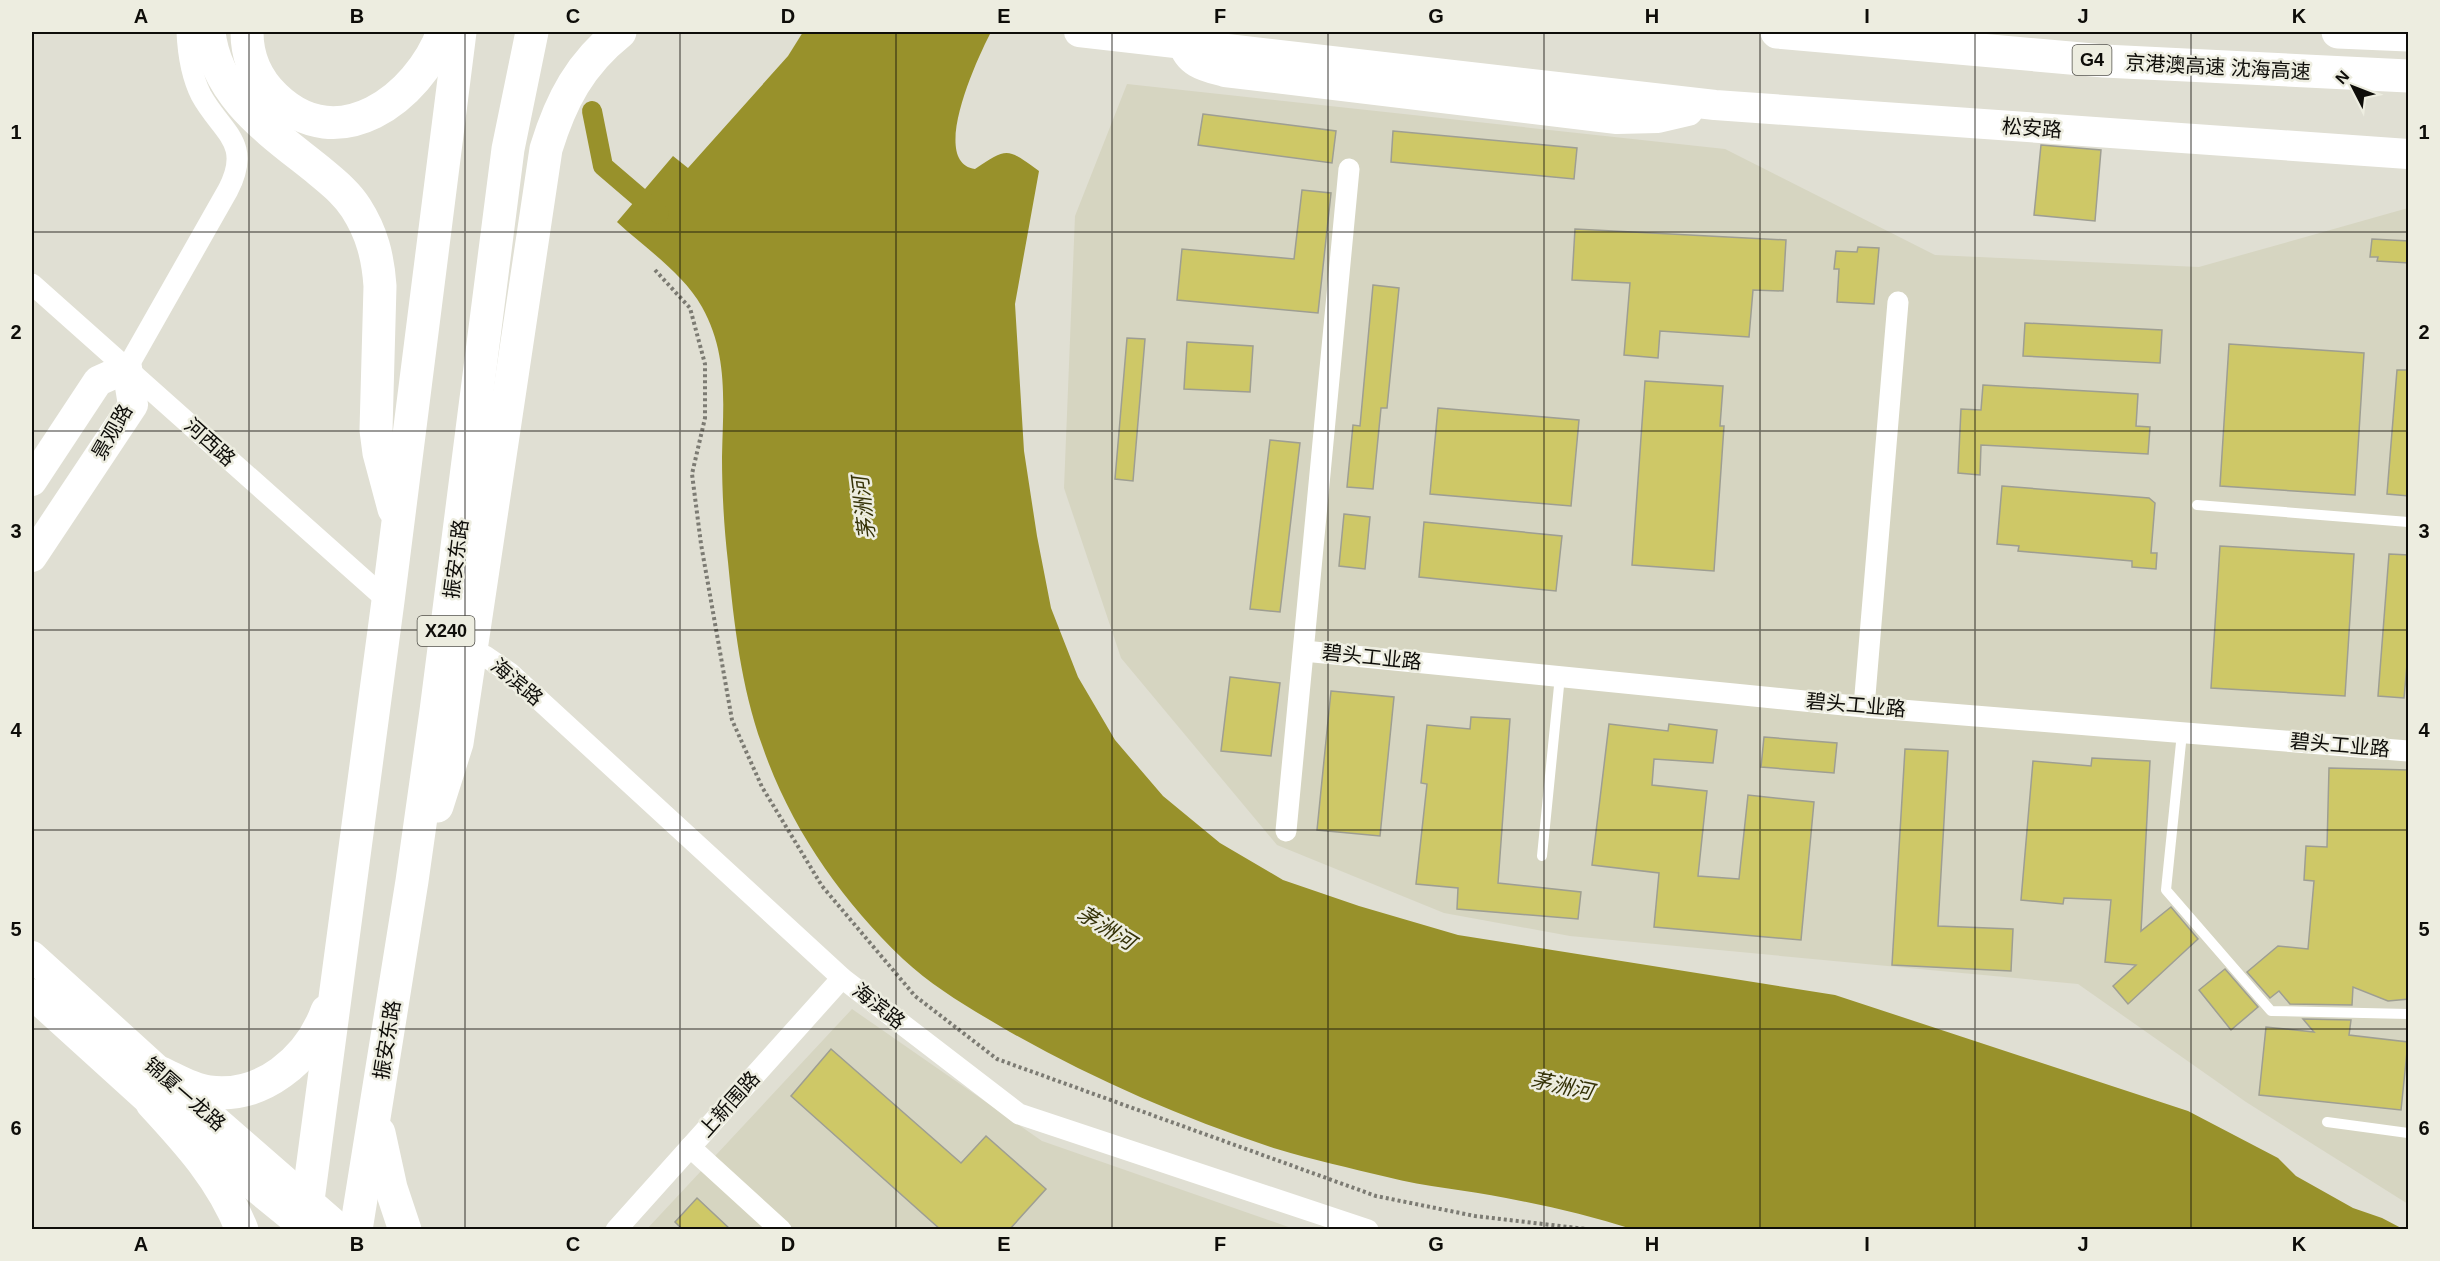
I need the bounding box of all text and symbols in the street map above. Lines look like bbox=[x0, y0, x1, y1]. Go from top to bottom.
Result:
text: A bbox=[134, 5, 148, 27]
text: B bbox=[350, 5, 364, 27]
text: C bbox=[566, 5, 580, 27]
text: D bbox=[781, 5, 795, 27]
text: E bbox=[997, 5, 1011, 27]
text: F bbox=[1214, 5, 1226, 27]
text: G bbox=[1428, 5, 1444, 27]
text: H bbox=[1645, 5, 1659, 27]
text: I bbox=[1864, 5, 1870, 27]
text: J bbox=[2077, 5, 2089, 27]
text: K bbox=[2292, 5, 2307, 27]
road number: G4 bbox=[2072, 45, 2112, 75]
street label: 京港澳高速 沈海高速 bbox=[2125, 51, 2311, 83]
north arrow bbox=[2323, 57, 2383, 117]
text: N bbox=[2332, 67, 2352, 87]
street label: 松安路 bbox=[2001, 115, 2063, 141]
text: 1 bbox=[10, 121, 22, 143]
text: 1 bbox=[2418, 121, 2430, 143]
text: 2 bbox=[10, 321, 22, 343]
text: 2 bbox=[2418, 321, 2430, 343]
street label: 景观路 bbox=[87, 401, 137, 463]
street label: 河西路 bbox=[180, 414, 240, 470]
water label: 茅洲河 bbox=[848, 471, 879, 541]
street label: 振安东路 bbox=[440, 518, 472, 600]
text: 3 bbox=[10, 520, 22, 542]
text: 3 bbox=[2418, 520, 2430, 542]
road number: X240 bbox=[418, 616, 474, 646]
street label: 碧头工业路 bbox=[1321, 641, 1423, 673]
street label: 海滨路 bbox=[487, 654, 547, 710]
street label: 碧头工业路 bbox=[1805, 690, 1907, 720]
text: 4 bbox=[10, 719, 22, 741]
text: 4 bbox=[2418, 719, 2430, 741]
street label: 碧头工业路 bbox=[2289, 730, 2391, 760]
water label: 茅洲河 bbox=[1073, 901, 1142, 956]
text: 5 bbox=[10, 918, 22, 940]
text: 5 bbox=[2418, 918, 2430, 940]
street label: 海滨路 bbox=[849, 979, 909, 1033]
street label: 振安东路 bbox=[370, 999, 404, 1081]
street label: 锦厦一龙路 bbox=[140, 1053, 230, 1135]
street label: 上新围路 bbox=[694, 1067, 764, 1141]
water label: 茅洲河 bbox=[1529, 1068, 1599, 1104]
text: 6 bbox=[10, 1117, 22, 1139]
text: 6 bbox=[2418, 1117, 2430, 1139]
text: A bbox=[134, 1233, 148, 1255]
text: B bbox=[350, 1233, 364, 1255]
text: C bbox=[566, 1233, 580, 1255]
text: D bbox=[781, 1233, 795, 1255]
text: E bbox=[997, 1233, 1011, 1255]
text: F bbox=[1214, 1233, 1226, 1255]
text: G bbox=[1428, 1233, 1444, 1255]
text: H bbox=[1645, 1233, 1659, 1255]
text: I bbox=[1864, 1233, 1870, 1255]
text: J bbox=[2077, 1233, 2089, 1255]
text: K bbox=[2292, 1233, 2307, 1255]

